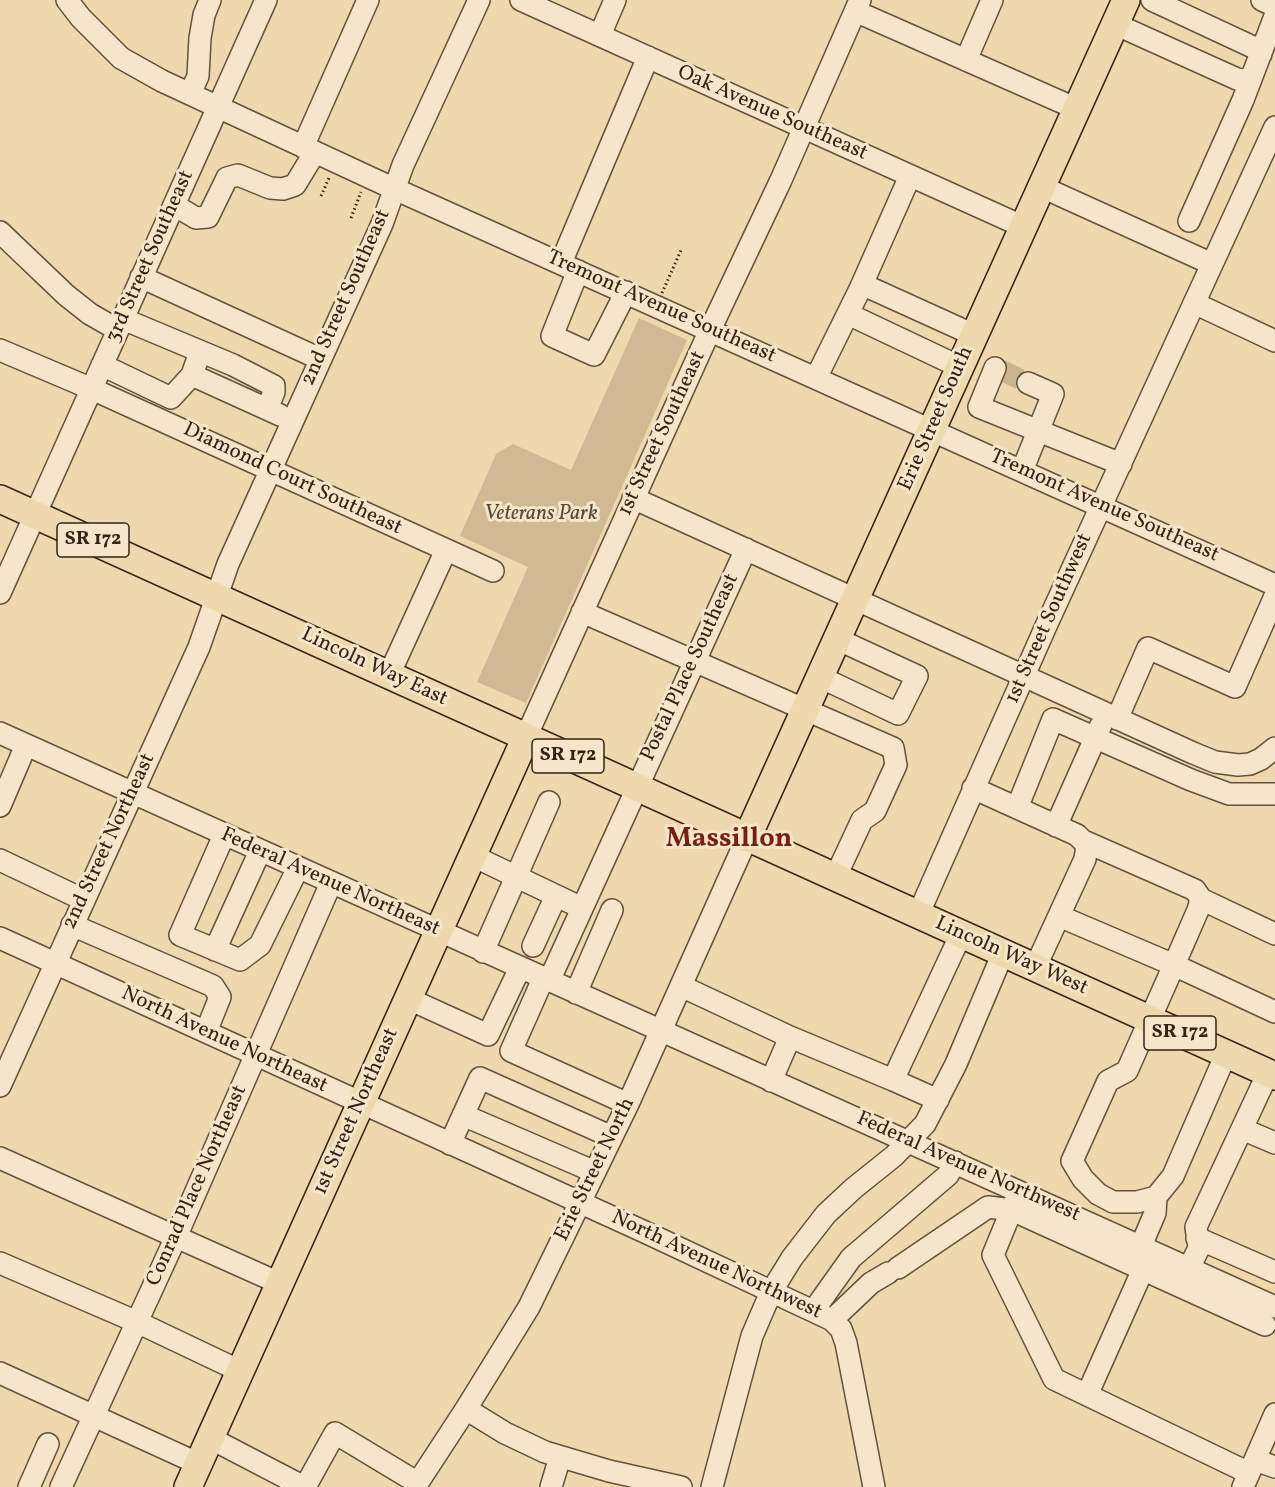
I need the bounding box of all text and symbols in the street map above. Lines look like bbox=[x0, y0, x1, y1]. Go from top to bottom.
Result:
street label: Oak Avenue Southeast bbox=[673, 61, 871, 167]
street label: 3rd Street Southeast bbox=[102, 167, 200, 347]
street label: 2nd Street Southeast bbox=[297, 206, 397, 390]
street label: Tremont Avenue Southeast bbox=[542, 246, 780, 370]
street label: Erie Street South bbox=[894, 343, 980, 495]
street label: 1st Street Southeast bbox=[614, 347, 712, 521]
street label: Diamond Court Southeast bbox=[178, 418, 406, 542]
street label: Tremont Avenue Southeast bbox=[985, 445, 1223, 569]
park label: Veterans Park bbox=[484, 502, 598, 528]
road number: SR 172 bbox=[57, 523, 129, 557]
street label: 1st Street Southwest bbox=[1001, 530, 1099, 708]
street label: Postal Place Southeast bbox=[636, 570, 746, 766]
street label: Lincoln Way East bbox=[297, 623, 451, 713]
road number: SR 172 bbox=[532, 739, 604, 773]
street label: 2nd Street Northeast bbox=[58, 750, 162, 934]
street label: Federal Avenue Northeast bbox=[216, 823, 444, 943]
district label: Massillon bbox=[666, 825, 792, 857]
street label: Lincoln Way West bbox=[931, 912, 1091, 1002]
street label: North Avenue Northeast bbox=[117, 982, 331, 1100]
road number: SR 172 bbox=[1144, 1016, 1216, 1050]
street label: 1st Street Northeast bbox=[309, 1025, 405, 1199]
street label: Conrad Place Northeast bbox=[142, 1082, 254, 1290]
street label: Erie Street North bbox=[550, 1094, 642, 1246]
street label: Federal Avenue Northwest bbox=[852, 1107, 1084, 1229]
street label: North Avenue Northwest bbox=[607, 1206, 825, 1326]

